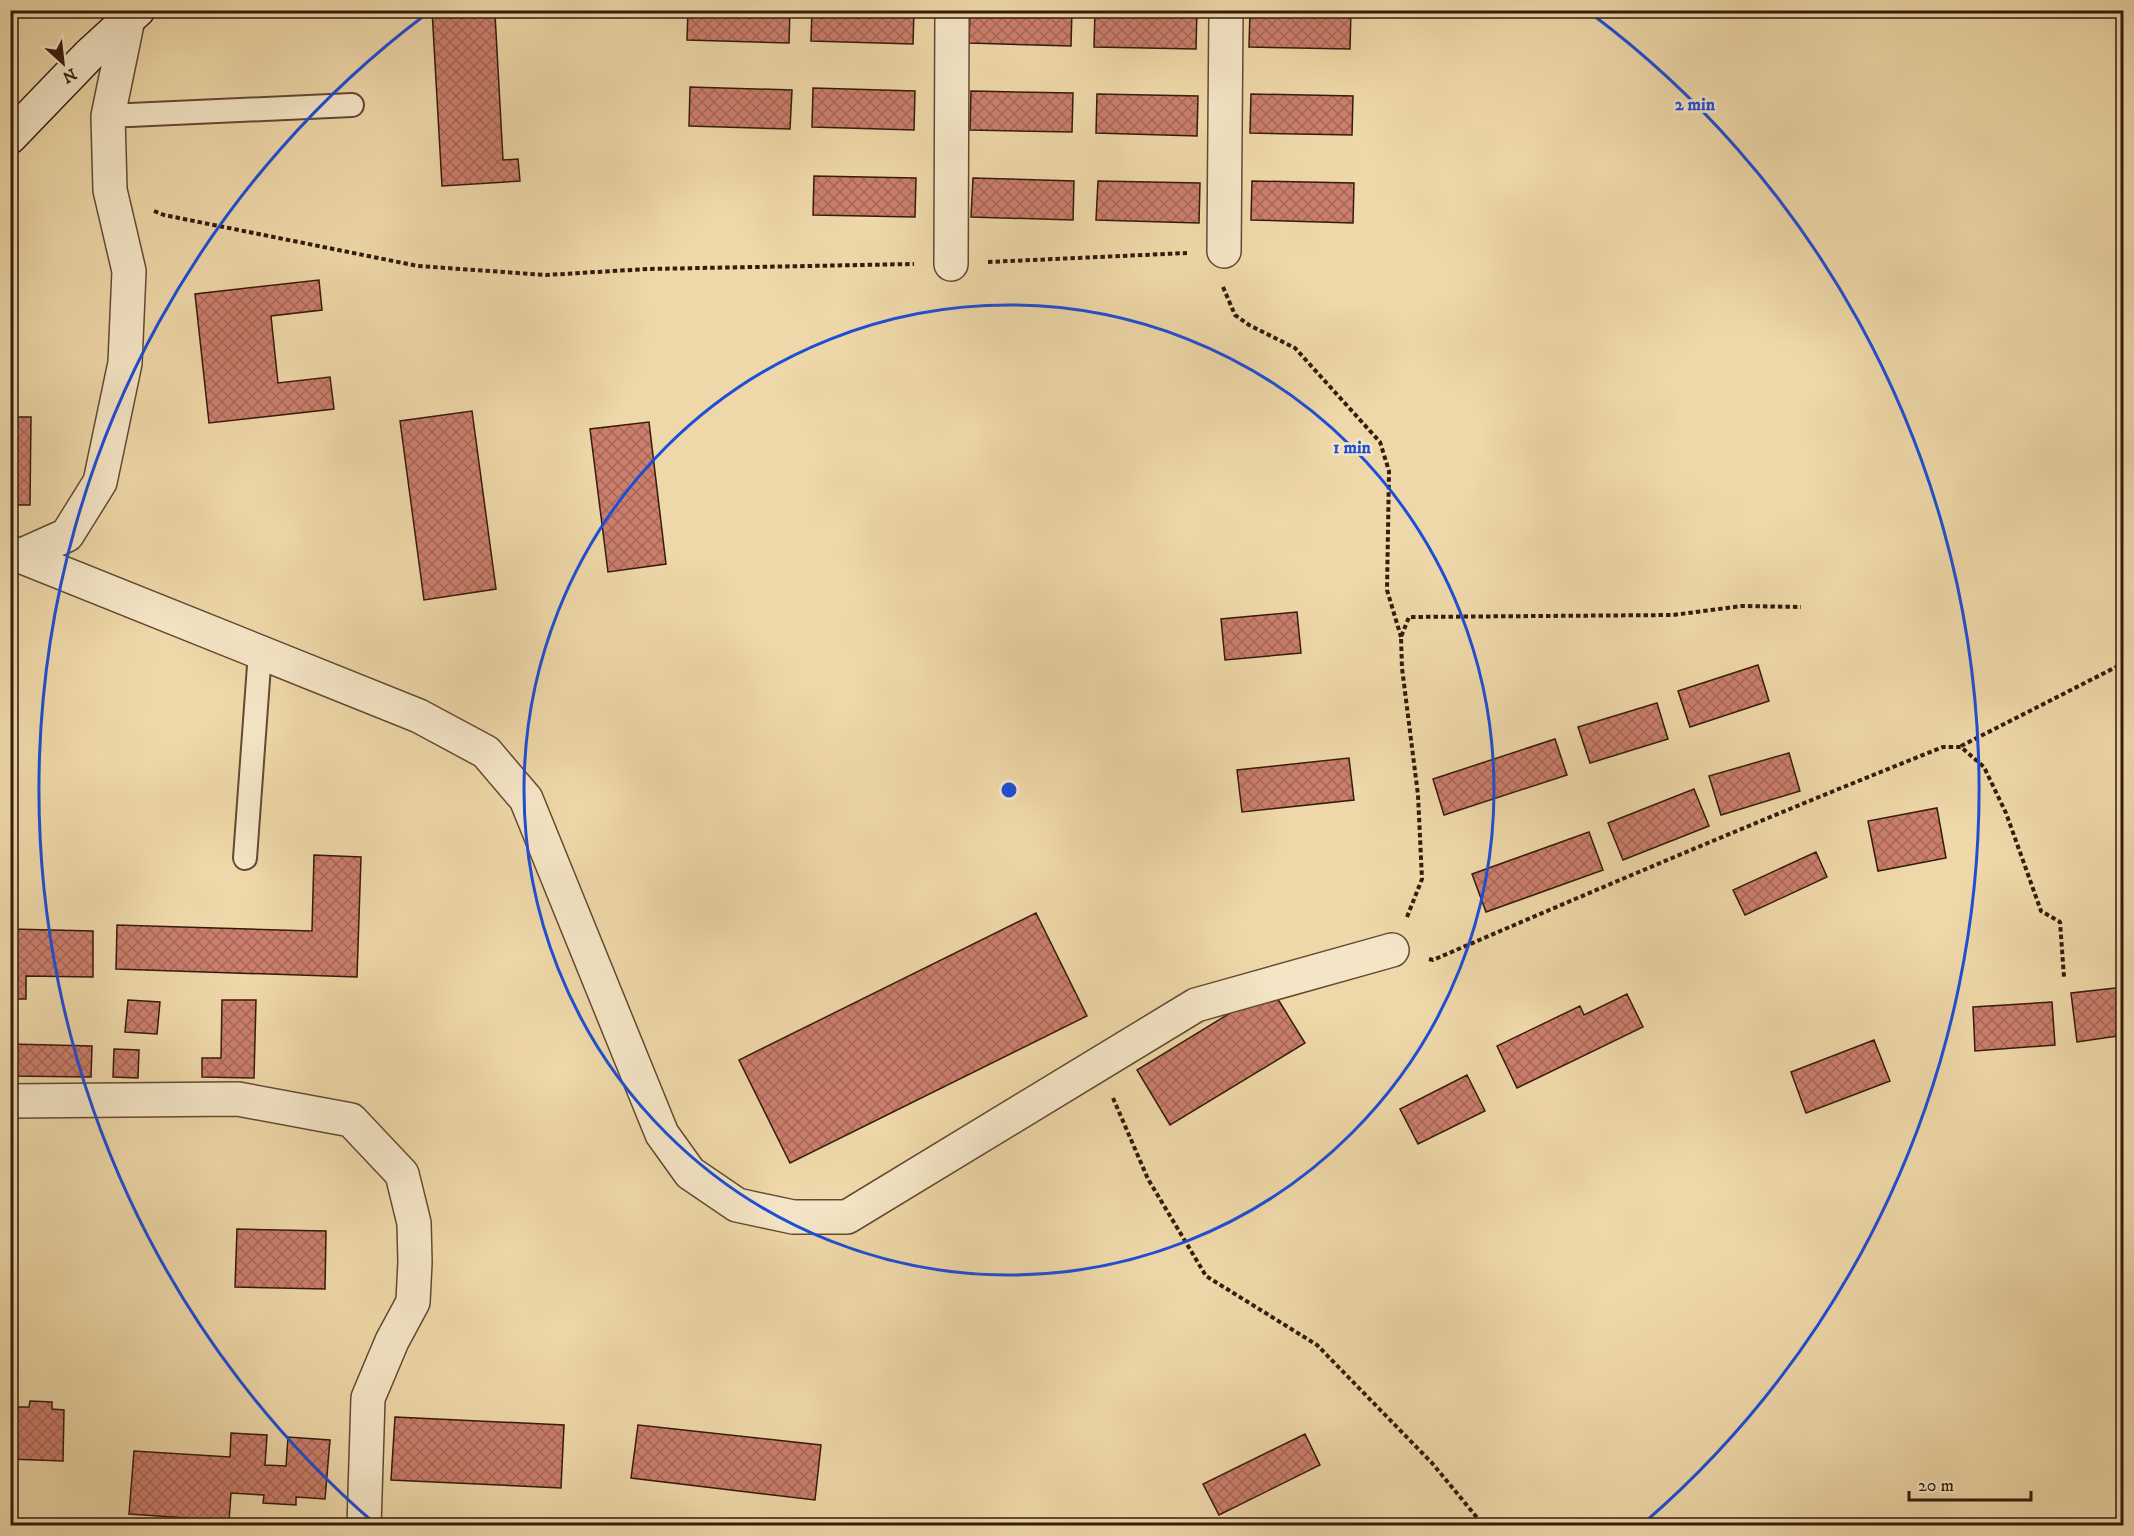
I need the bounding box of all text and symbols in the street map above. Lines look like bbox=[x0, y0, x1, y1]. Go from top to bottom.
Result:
north arrow bbox=[33, 33, 93, 93]
text: N bbox=[59, 64, 80, 87]
text: 2 min bbox=[1675, 94, 1716, 116]
text: 1 min bbox=[1333, 437, 1372, 459]
centre of rings bbox=[999, 780, 1019, 800]
scale bar bbox=[1909, 1464, 2030, 1502]
text: 20 m bbox=[1918, 1475, 1954, 1497]

